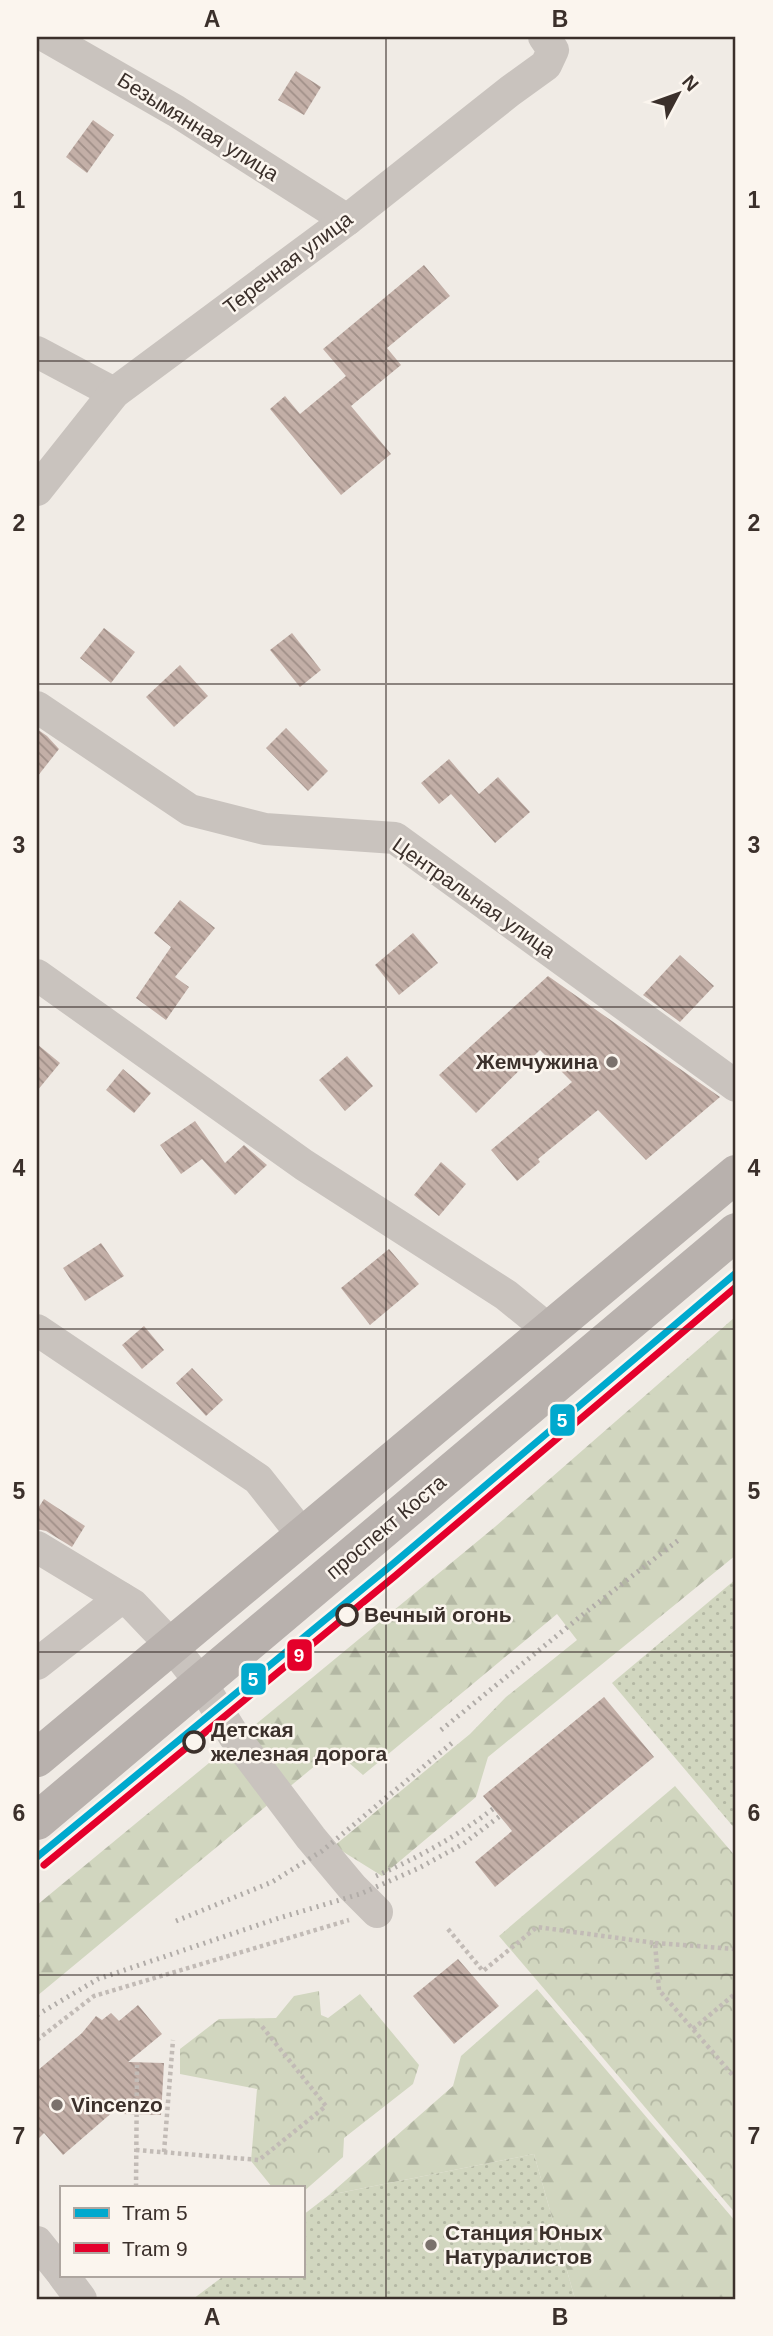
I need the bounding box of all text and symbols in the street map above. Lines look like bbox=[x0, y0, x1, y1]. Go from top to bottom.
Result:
text: A bbox=[204, 6, 220, 32]
text: B bbox=[552, 6, 568, 32]
north arrow bbox=[644, 60, 714, 130]
street label: Безымянная улица bbox=[114, 68, 283, 186]
text: N bbox=[678, 71, 703, 95]
text: 1 bbox=[13, 187, 26, 213]
text: 1 bbox=[748, 187, 761, 213]
street label: Теречная улица bbox=[219, 207, 357, 318]
text: 2 bbox=[13, 510, 25, 536]
text: 2 bbox=[748, 510, 760, 536]
text: 3 bbox=[13, 832, 25, 858]
text: 3 bbox=[748, 832, 760, 858]
street label: Центральная улица bbox=[389, 833, 560, 963]
place label: Жемчужина bbox=[475, 1050, 598, 1073]
marker: Жемчужина bbox=[604, 1054, 620, 1070]
text: 4 bbox=[13, 1155, 26, 1181]
text: 4 bbox=[748, 1155, 761, 1181]
line badge: 5 bbox=[549, 1403, 576, 1437]
text: 5 bbox=[557, 1410, 568, 1431]
street label: проспект Коста bbox=[321, 1470, 450, 1583]
text: 5 bbox=[13, 1478, 26, 1504]
text: 5 bbox=[748, 1478, 761, 1504]
place label: Вечный огонь bbox=[364, 1603, 512, 1626]
marker: Вечный огонь bbox=[336, 1604, 358, 1626]
line badge: 9 bbox=[286, 1638, 313, 1672]
text: 9 bbox=[294, 1645, 304, 1666]
line badge: 5 bbox=[240, 1662, 267, 1696]
text: 5 bbox=[248, 1669, 259, 1690]
place label: Детская железная дорога bbox=[210, 1718, 387, 1765]
marker: Детская железная дорога bbox=[183, 1731, 205, 1753]
text: 6 bbox=[13, 1800, 25, 1826]
text: 6 bbox=[748, 1800, 760, 1826]
place label: Vincenzo bbox=[71, 2093, 163, 2116]
marker: Vincenzo bbox=[49, 2097, 65, 2113]
text: 7 bbox=[13, 2123, 25, 2149]
text: 7 bbox=[748, 2123, 760, 2149]
legend bbox=[60, 2186, 304, 2276]
text: Tram 5 bbox=[122, 2201, 188, 2224]
place label: Станция Юных Натуралистов bbox=[445, 2221, 603, 2268]
text: Tram 9 bbox=[122, 2237, 188, 2260]
marker: Станция Юных Натуралистов bbox=[423, 2237, 439, 2253]
text: A bbox=[204, 2304, 220, 2330]
text: B bbox=[552, 2304, 568, 2330]

